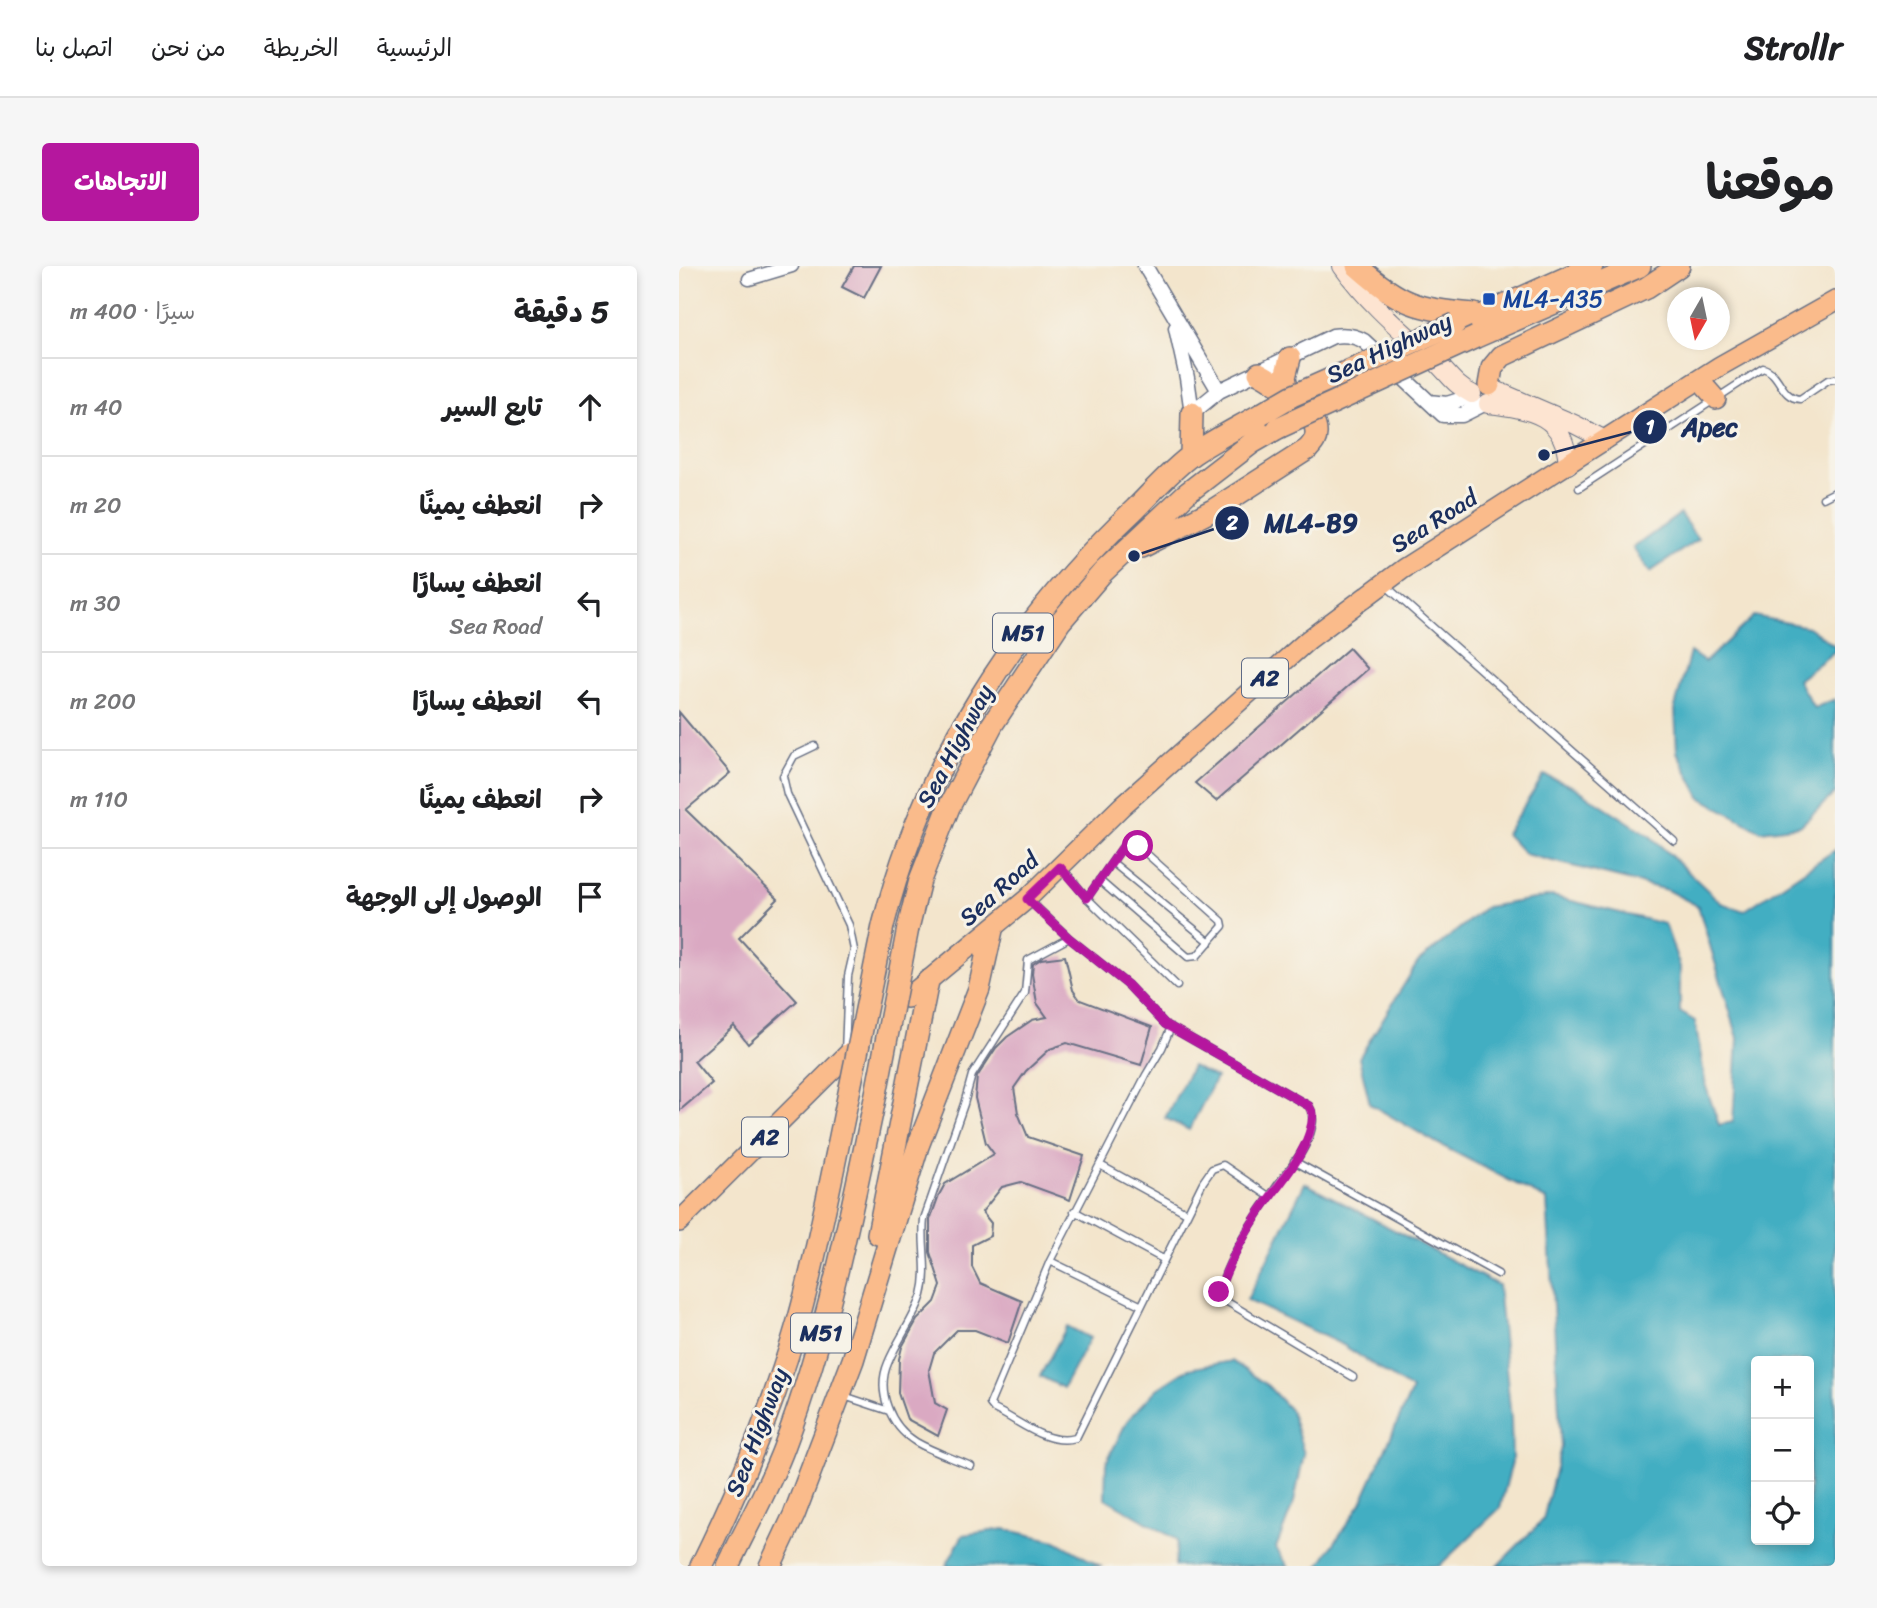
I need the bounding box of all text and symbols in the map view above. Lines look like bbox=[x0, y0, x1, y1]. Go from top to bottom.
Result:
text: Strollr bbox=[1744, 19, 1842, 77]
text: اتصل بنا bbox=[35, 27, 113, 69]
text: من نحن bbox=[151, 27, 226, 69]
text: الخريطة bbox=[264, 27, 339, 69]
text: الرئيسية bbox=[377, 27, 452, 69]
text: موقعنا bbox=[1705, 139, 1835, 226]
button: الاتجاهات bbox=[42, 143, 199, 221]
place label: ML4-A35 bbox=[1503, 278, 1603, 320]
text: 5 دقيقة bbox=[514, 285, 609, 339]
north arrow bbox=[1667, 287, 1730, 350]
text: سيرًا · 400 m bbox=[70, 291, 195, 332]
marker: ML4-A35 bbox=[1481, 291, 1497, 307]
street label: Sea Highway bbox=[1319, 300, 1460, 396]
text: تابع السير bbox=[443, 384, 542, 430]
text: 40 m bbox=[70, 387, 123, 428]
icon: ahead bbox=[571, 388, 609, 426]
callout: Apec bbox=[1632, 404, 1753, 451]
text: Apec bbox=[1680, 404, 1739, 450]
text: 1 bbox=[1645, 408, 1655, 446]
street label: Sea Road bbox=[1382, 476, 1488, 564]
text: انعطف يمينًا bbox=[419, 482, 542, 528]
text: 20 m bbox=[70, 485, 121, 526]
icon: right bbox=[571, 486, 609, 524]
callout: ML4-B9 bbox=[1215, 499, 1372, 546]
text: ML4-B9 bbox=[1263, 500, 1358, 546]
text: 2 bbox=[1225, 504, 1238, 542]
text: انعطف يسارًا bbox=[412, 560, 542, 606]
text: 30 m bbox=[70, 583, 121, 624]
icon: left bbox=[571, 584, 609, 622]
text: Sea Road bbox=[449, 606, 542, 647]
road number: M51 bbox=[993, 614, 1053, 652]
road number: A2 bbox=[1242, 658, 1288, 698]
street label: Sea Highway bbox=[905, 676, 1006, 816]
text: انعطف يسارًا bbox=[412, 678, 542, 724]
text: 200 m bbox=[70, 681, 136, 722]
icon: left bbox=[571, 682, 609, 720]
text: انعطف يمينًا bbox=[419, 776, 542, 822]
text: 110 m bbox=[70, 779, 128, 820]
icon: right bbox=[571, 780, 609, 818]
route start bbox=[1122, 830, 1153, 861]
street label: Sea Road bbox=[949, 839, 1051, 937]
text: الوصول إلى الوجهة bbox=[346, 874, 542, 920]
icon: arrive bbox=[571, 878, 609, 916]
road number: A2 bbox=[742, 1118, 788, 1156]
route end bbox=[1203, 1276, 1234, 1307]
road number: M51 bbox=[791, 1314, 851, 1352]
map controls bbox=[1751, 1356, 1814, 1545]
button: + bbox=[1751, 1356, 1814, 1419]
street label: Sea Highway bbox=[713, 1361, 801, 1503]
button: − bbox=[1751, 1419, 1814, 1482]
button: locate bbox=[1751, 1482, 1814, 1545]

